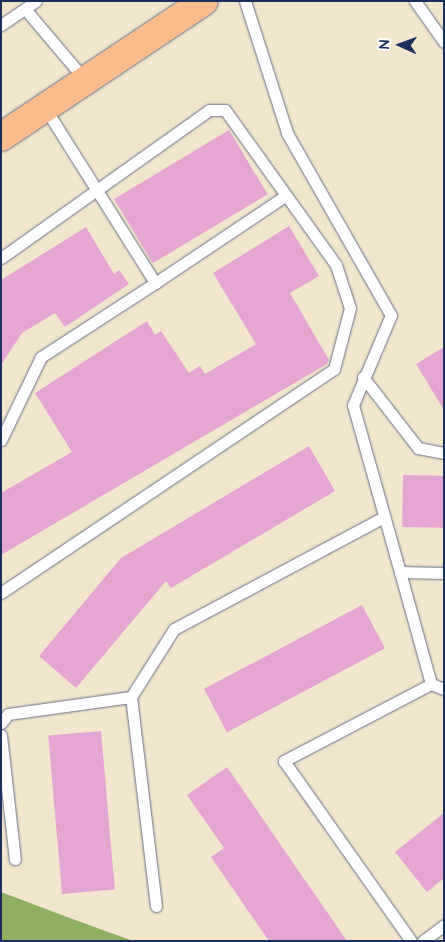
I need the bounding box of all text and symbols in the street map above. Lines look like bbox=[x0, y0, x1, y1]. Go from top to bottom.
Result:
north arrow bbox=[375, 20, 425, 70]
text: N bbox=[375, 40, 395, 49]

